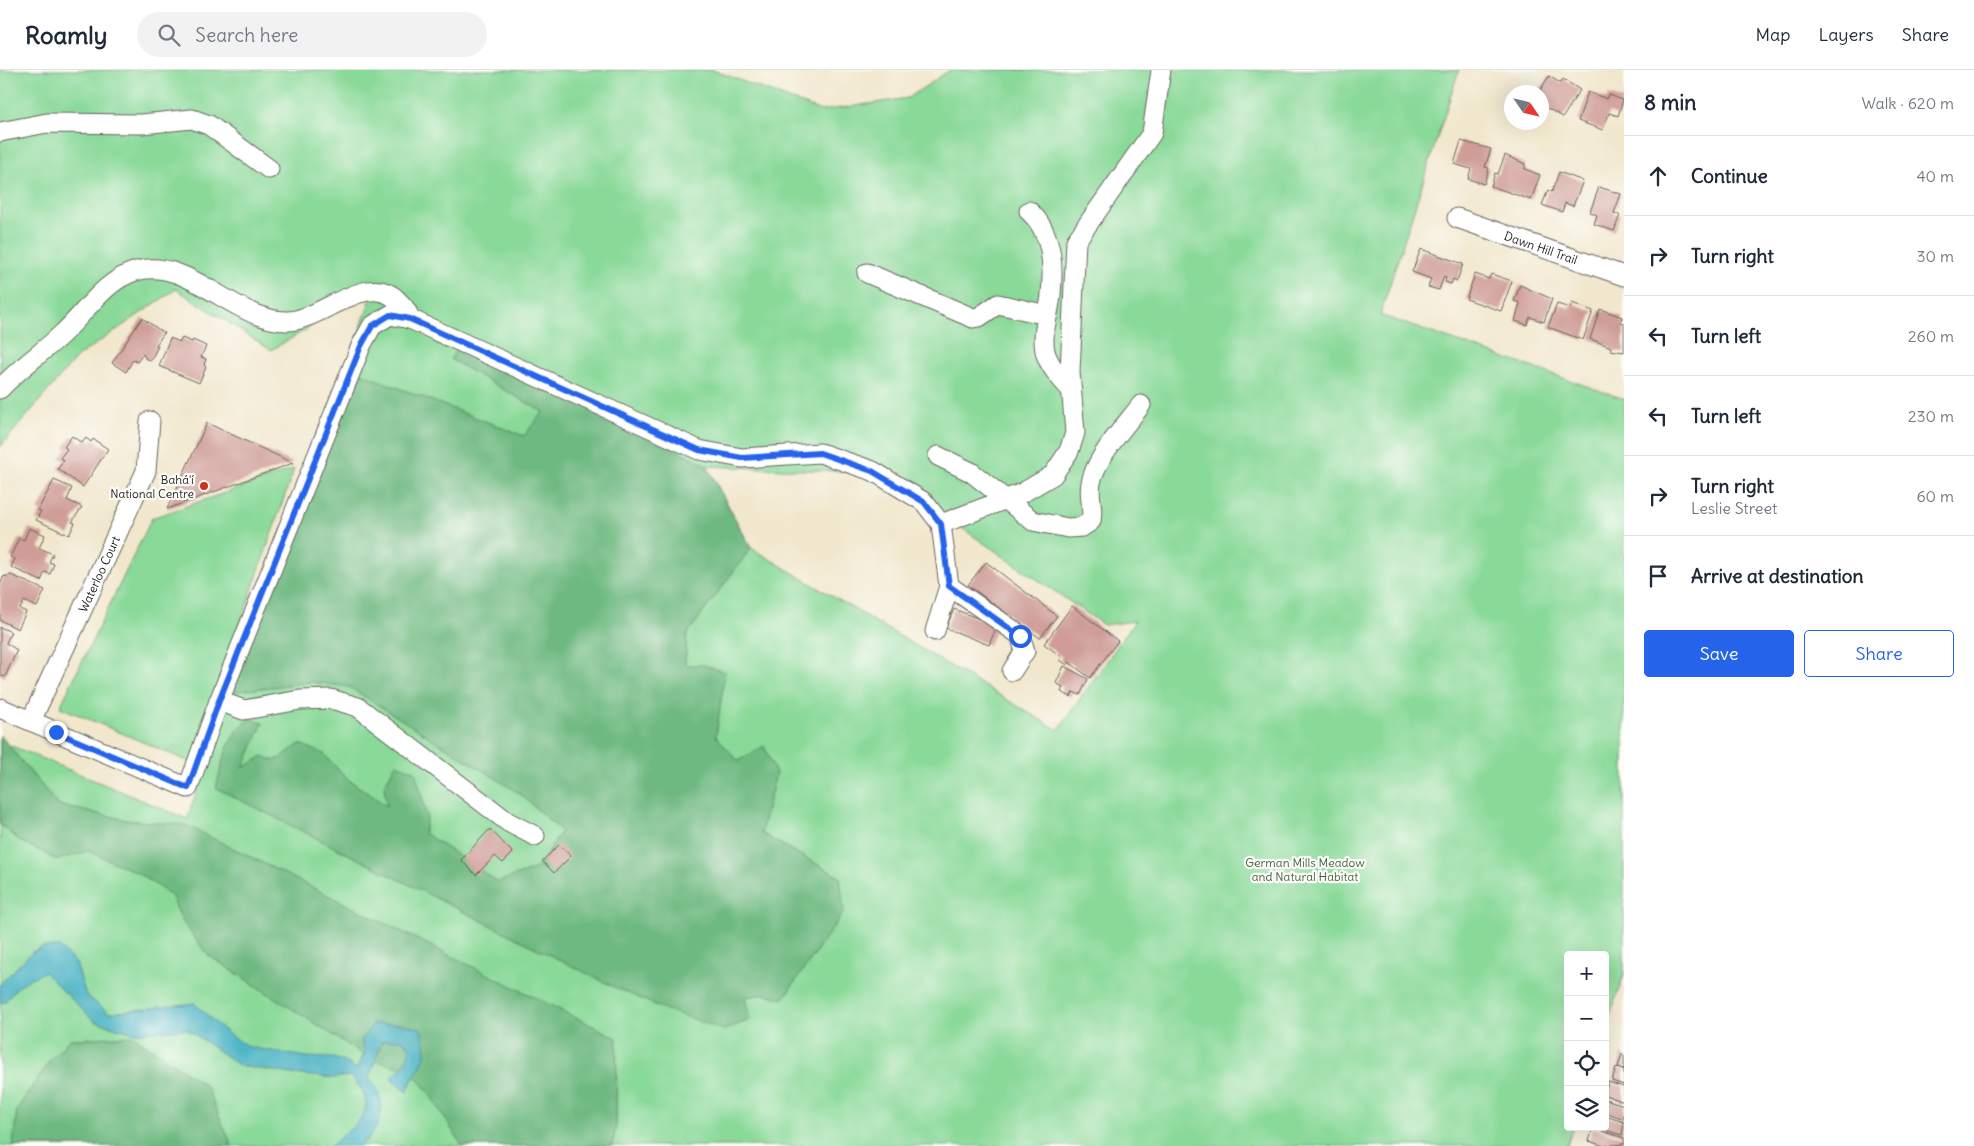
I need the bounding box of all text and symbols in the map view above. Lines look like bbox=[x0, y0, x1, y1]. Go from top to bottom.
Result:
search box bbox=[137, 12, 487, 57]
text: Roamly bbox=[25, 20, 107, 50]
icon: search bbox=[155, 21, 183, 49]
text: Search here bbox=[195, 23, 298, 47]
text: Map bbox=[1755, 23, 1790, 46]
text: Layers bbox=[1818, 23, 1874, 46]
text: Share bbox=[1902, 23, 1949, 46]
north arrow bbox=[1504, 85, 1549, 130]
text: 8 min bbox=[1644, 89, 1696, 116]
text: Walk · 620 m bbox=[1862, 93, 1954, 113]
icon: ahead bbox=[1644, 162, 1672, 190]
text: Continue bbox=[1691, 164, 1768, 188]
text: 40 m bbox=[1916, 166, 1954, 186]
street label: Dawn Hill Trail bbox=[1502, 228, 1580, 267]
icon: right bbox=[1644, 242, 1672, 270]
text: Turn right bbox=[1691, 244, 1774, 268]
text: 30 m bbox=[1917, 246, 1954, 266]
icon: left bbox=[1644, 322, 1672, 350]
text: Turn left bbox=[1691, 324, 1761, 348]
text: 260 m bbox=[1908, 326, 1954, 346]
icon: left bbox=[1644, 402, 1672, 430]
text: Turn left bbox=[1691, 404, 1761, 428]
text: 230 m bbox=[1908, 406, 1954, 426]
place label: Bahá'í National Centre bbox=[110, 472, 194, 501]
text: Turn right bbox=[1691, 474, 1774, 498]
marker: Bahá'í National Centre bbox=[198, 480, 210, 492]
icon: right bbox=[1644, 482, 1672, 510]
text: 60 m bbox=[1916, 486, 1954, 506]
text: Leslie Street bbox=[1691, 498, 1777, 518]
street label: Waterloo Court bbox=[75, 533, 123, 614]
icon: arrive bbox=[1644, 562, 1672, 590]
text: Arrive at destination bbox=[1691, 564, 1864, 588]
route start bbox=[1009, 625, 1032, 648]
button: Save bbox=[1644, 630, 1794, 677]
button: Share bbox=[1804, 630, 1954, 677]
route end bbox=[45, 721, 68, 744]
park label: German Mills Meadow and Natural Habitat bbox=[1245, 855, 1365, 884]
map controls bbox=[1564, 951, 1609, 1131]
button: + bbox=[1564, 951, 1609, 996]
button: − bbox=[1564, 996, 1609, 1041]
button: locate bbox=[1564, 1041, 1609, 1086]
button: layers bbox=[1564, 1086, 1609, 1131]

